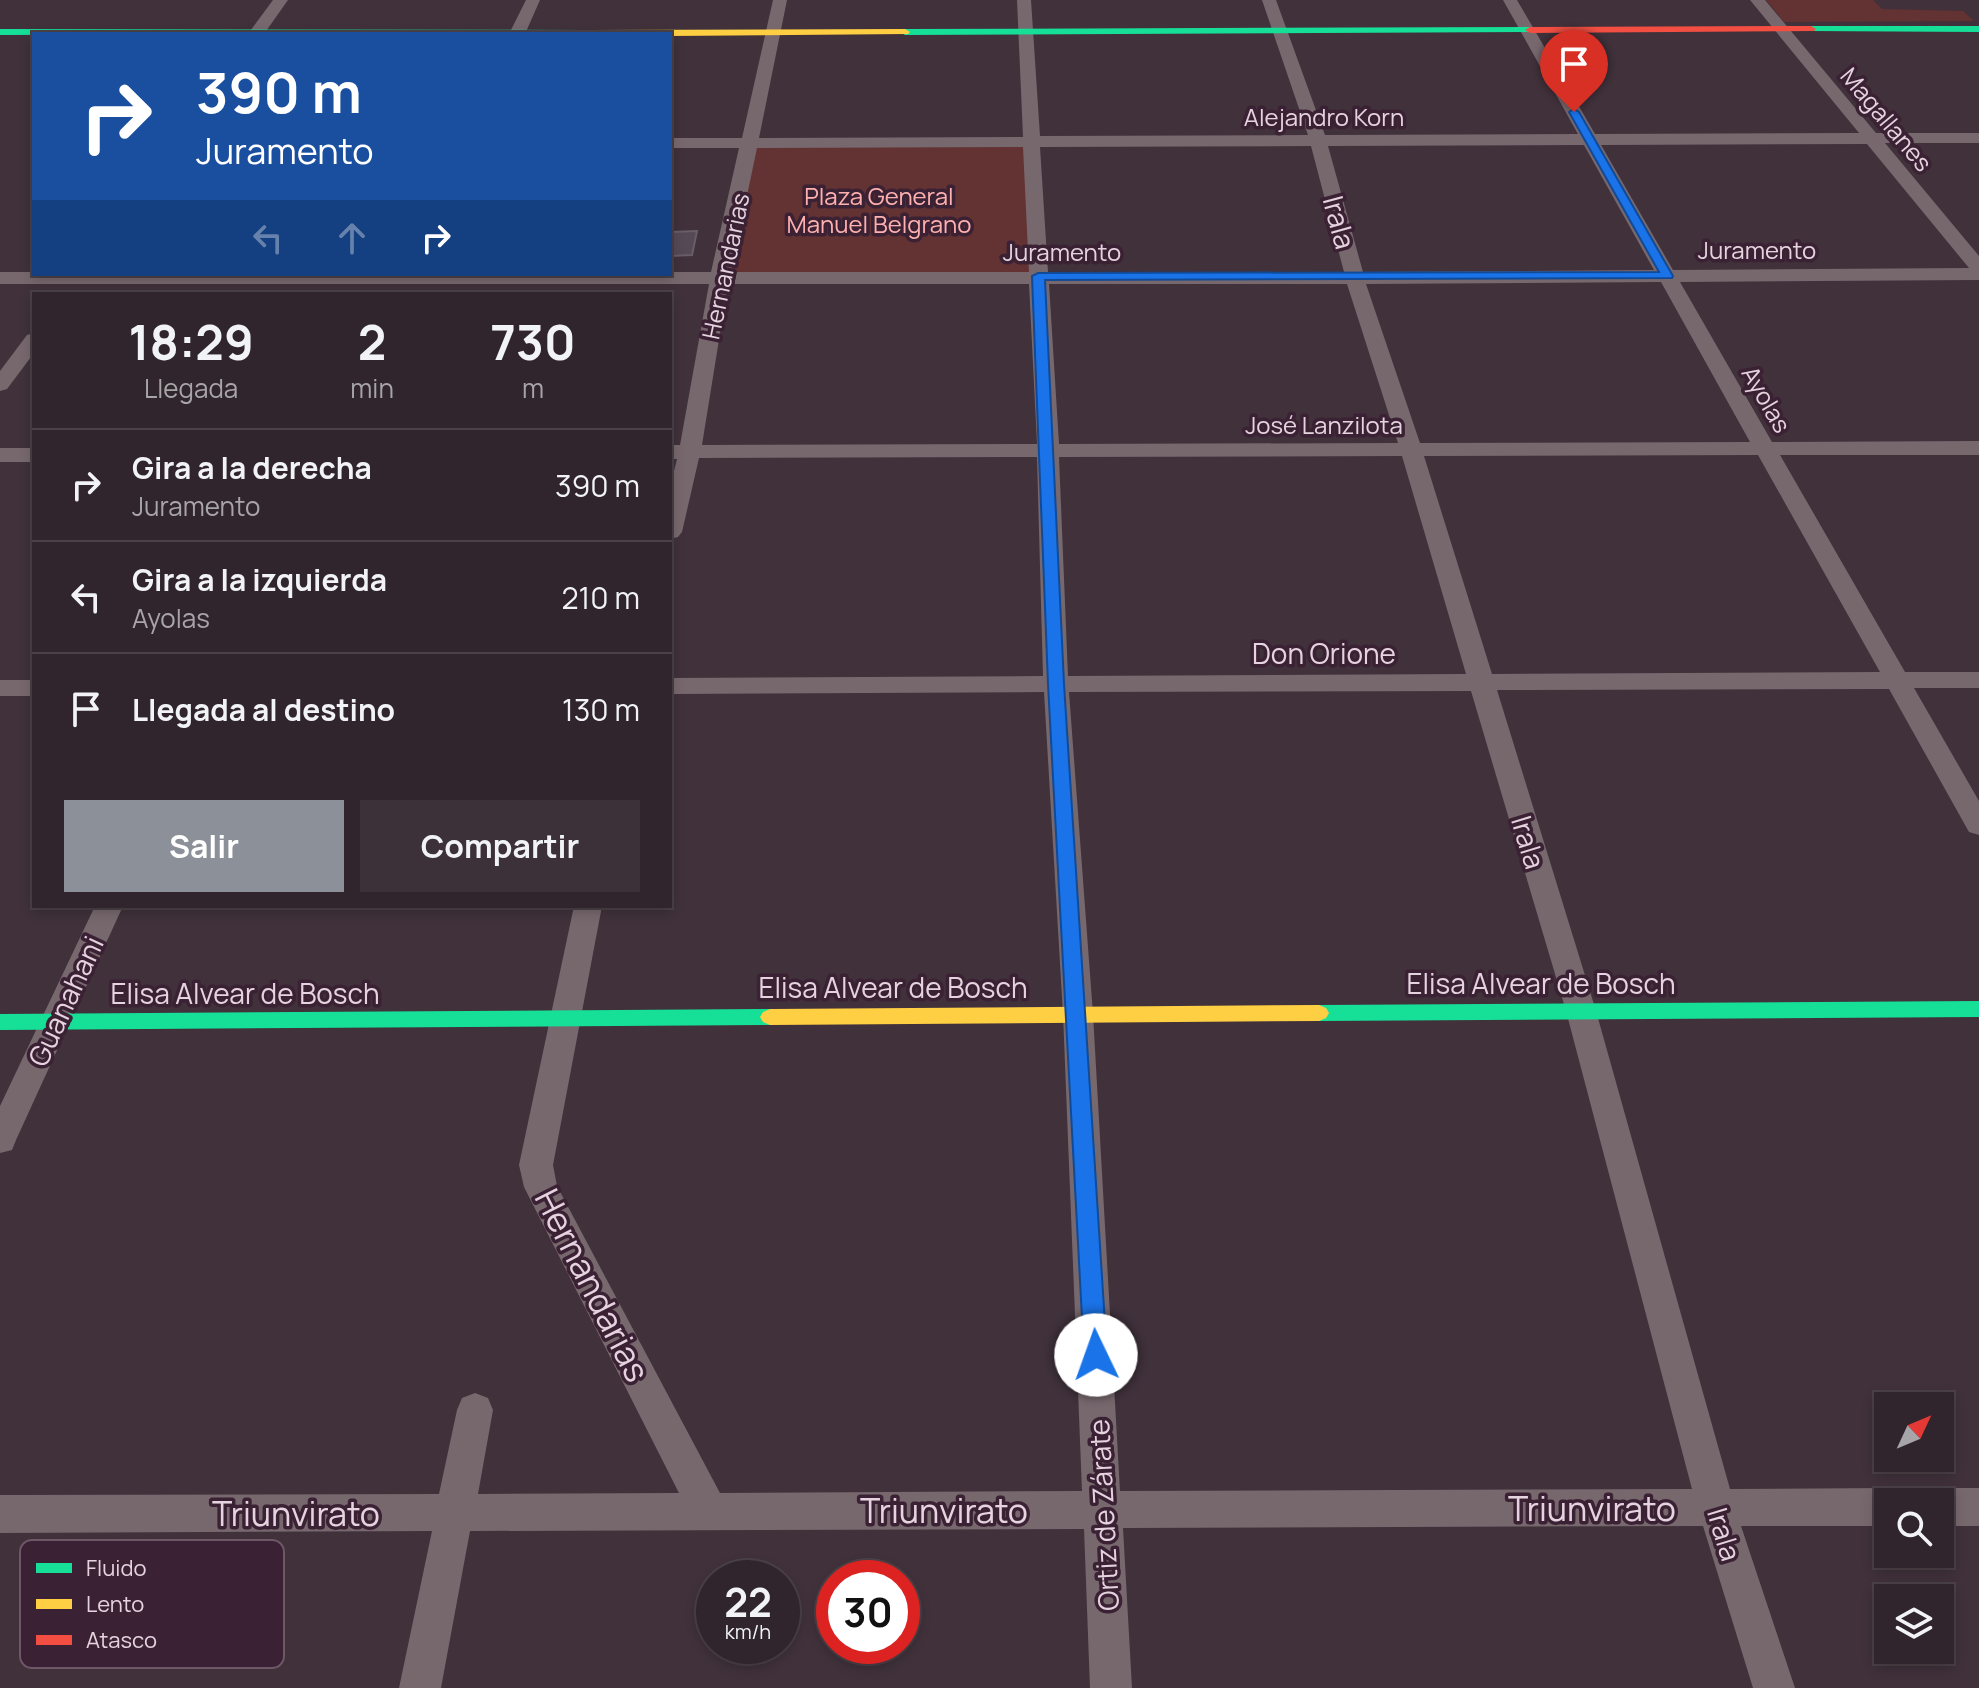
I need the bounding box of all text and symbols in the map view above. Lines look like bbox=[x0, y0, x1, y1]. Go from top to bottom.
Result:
pin bbox=[1540, 30, 1608, 112]
icon: arrive bbox=[1552, 42, 1596, 86]
text: 390 m bbox=[196, 53, 362, 130]
street label: Magallanes bbox=[1834, 60, 1940, 178]
icon: right bbox=[64, 64, 168, 168]
street label: Alejandro Korn bbox=[1244, 100, 1404, 133]
text: Juramento bbox=[196, 126, 374, 175]
park label: Plaza General Manuel Belgrano bbox=[787, 179, 971, 240]
street label: Hernandarias bbox=[693, 190, 757, 342]
street label: Irala bbox=[1315, 191, 1365, 253]
icon: left bbox=[246, 216, 290, 260]
icon: ahead bbox=[330, 216, 374, 260]
icon: right bbox=[414, 216, 458, 260]
street label: Juramento bbox=[1698, 233, 1816, 266]
street label: Juramento bbox=[1003, 235, 1121, 268]
text: 18:29 bbox=[129, 309, 254, 374]
text: 2 bbox=[358, 309, 386, 374]
text: 730 bbox=[490, 309, 575, 374]
street label: Ayolas bbox=[1735, 360, 1799, 438]
text: Llegada bbox=[144, 370, 238, 406]
text: min bbox=[350, 370, 394, 406]
text: m bbox=[522, 370, 544, 406]
street label: José Lanzilota bbox=[1245, 408, 1403, 441]
text: Gira a la derecha bbox=[132, 447, 372, 488]
icon: right bbox=[64, 463, 108, 507]
text: 390 m bbox=[555, 465, 640, 506]
text: Juramento bbox=[132, 488, 260, 524]
text: Gira a la izquierda bbox=[132, 559, 387, 600]
icon: left bbox=[64, 575, 108, 619]
text: 210 m bbox=[561, 577, 640, 618]
text: Ayolas bbox=[132, 600, 210, 636]
street label: Don Orione bbox=[1252, 634, 1396, 672]
icon: arrive bbox=[64, 687, 108, 731]
text: Llegada al destino bbox=[132, 689, 395, 730]
text: 130 m bbox=[562, 689, 640, 730]
button: Salir bbox=[64, 800, 344, 892]
button: Compartir bbox=[360, 800, 640, 892]
street label: Irala bbox=[1503, 811, 1555, 873]
street label: Guanahani bbox=[18, 930, 112, 1072]
street label: Elisa Alvear de Bosch bbox=[1406, 964, 1676, 1002]
street label: Elisa Alvear de Bosch bbox=[758, 968, 1028, 1006]
street label: Elisa Alvear de Bosch bbox=[110, 974, 380, 1012]
street label: Hernandarias bbox=[525, 1181, 661, 1389]
position arrow bbox=[1054, 1313, 1138, 1397]
north arrow bbox=[1874, 1392, 1954, 1472]
map controls bbox=[1874, 1392, 1954, 1664]
street label: Ortiz de Zárate bbox=[1079, 1418, 1127, 1612]
street label: Triunvirato bbox=[1508, 1485, 1676, 1531]
street label: Triunvirato bbox=[860, 1487, 1028, 1533]
button: search bbox=[1874, 1488, 1954, 1568]
street label: Triunvirato bbox=[212, 1490, 380, 1536]
street label: Irala bbox=[1699, 1503, 1751, 1565]
legend bbox=[20, 1540, 284, 1668]
text: Fluido bbox=[86, 1553, 146, 1583]
speed limit sign: 30 bbox=[816, 1560, 920, 1664]
text: 22 bbox=[724, 1574, 772, 1629]
button: layers bbox=[1874, 1584, 1954, 1664]
text: Lento bbox=[86, 1589, 144, 1619]
text: km/h bbox=[725, 1618, 771, 1645]
text: Atasco bbox=[86, 1625, 157, 1655]

